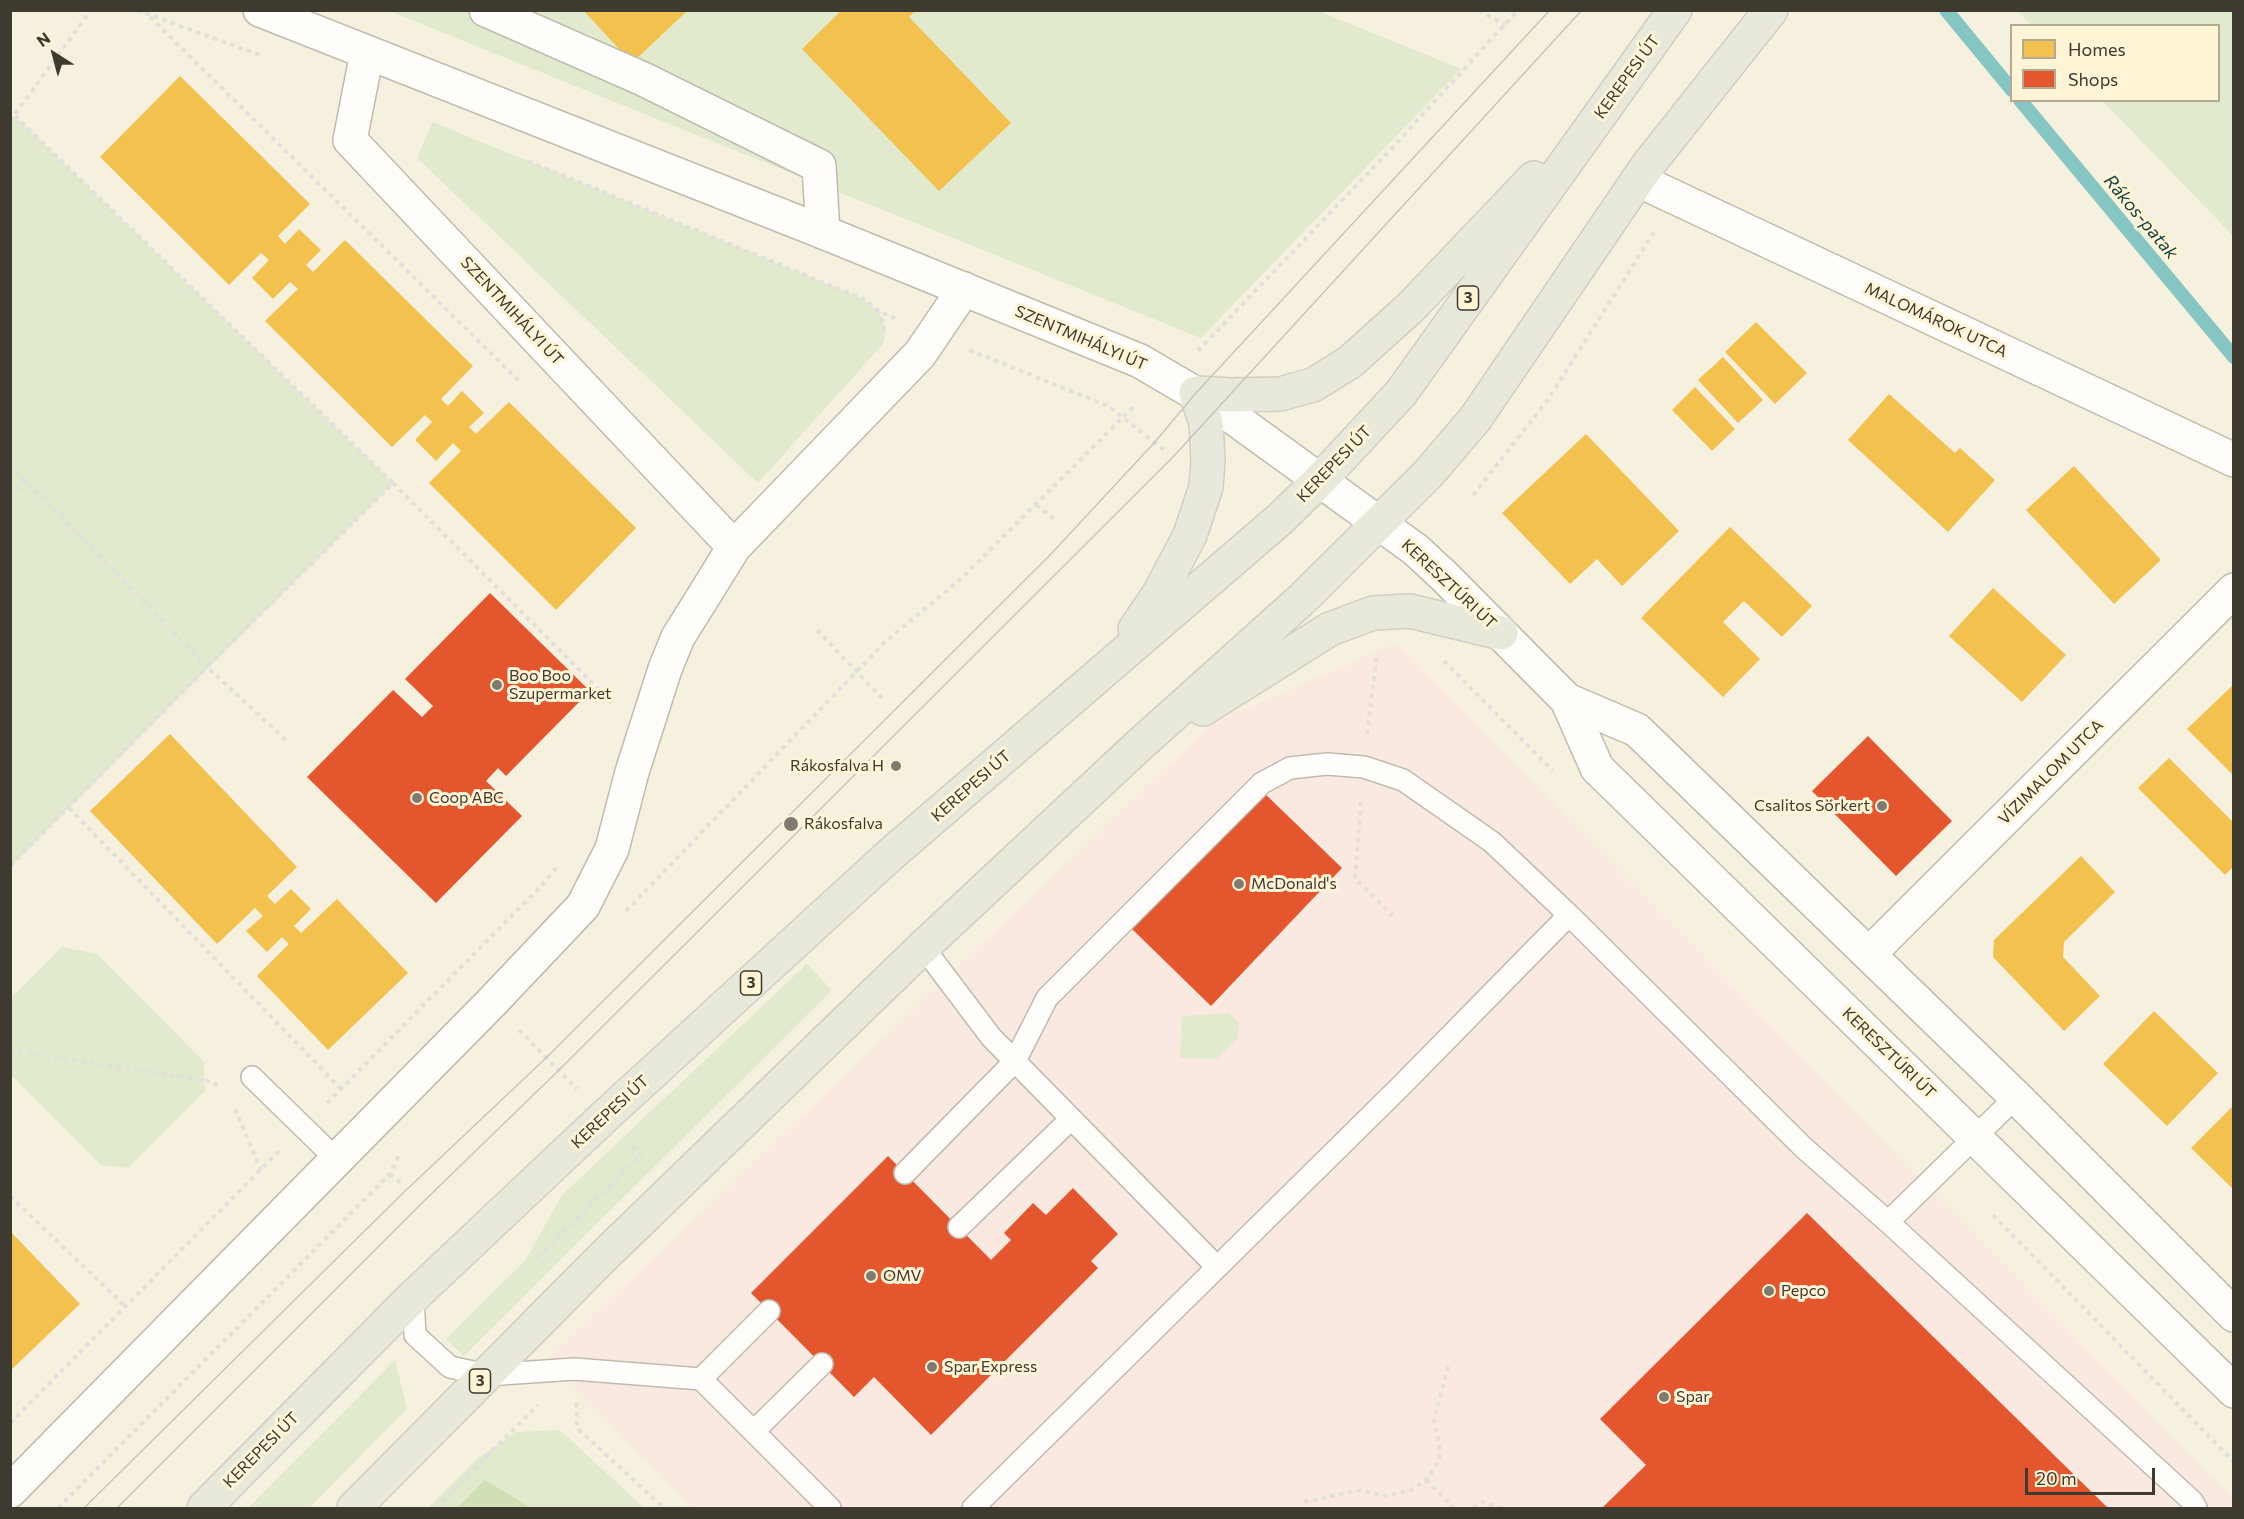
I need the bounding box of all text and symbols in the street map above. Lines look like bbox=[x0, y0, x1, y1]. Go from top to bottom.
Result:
north arrow bbox=[24, 24, 84, 84]
legend bbox=[2010, 24, 2220, 102]
text: N bbox=[33, 28, 54, 50]
street label: KEREPESI ÚT bbox=[1590, 31, 1664, 123]
text: Homes bbox=[2068, 38, 2126, 60]
text: Shops bbox=[2068, 68, 2118, 90]
water label: Rákos-patak bbox=[2099, 170, 2183, 264]
street label: SZENTMIHÁLYI ÚT bbox=[457, 253, 567, 369]
street label: MALOMÁROK UTCA bbox=[1862, 279, 2010, 361]
road number: 3 bbox=[1458, 286, 1478, 310]
street label: SZENTMIHÁLYI ÚT bbox=[1012, 302, 1150, 374]
street label: KEREPESI ÚT bbox=[1293, 422, 1375, 506]
street label: KERESZTÚRI ÚT bbox=[1398, 535, 1500, 633]
place label: Boo Boo Szupermarket bbox=[509, 666, 611, 704]
marker: Boo Boo Szupermarket bbox=[490, 678, 504, 692]
street label: VÍZIMALOM UTCA bbox=[1995, 716, 2107, 828]
street label: KEREPESI ÚT bbox=[927, 746, 1015, 826]
place label: Rákosfalva H bbox=[790, 756, 884, 776]
marker: Rákosfalva H bbox=[889, 759, 903, 773]
place label: Coop ABC bbox=[429, 788, 504, 808]
marker: Coop ABC bbox=[410, 791, 424, 805]
place label: Csalitos Sörkert bbox=[1754, 796, 1870, 816]
marker: Csalitos Sörkert bbox=[1875, 799, 1889, 813]
place label: Rákosfalva bbox=[804, 814, 883, 834]
marker: Rákosfalva bbox=[782, 815, 800, 833]
place label: McDonald's bbox=[1251, 874, 1337, 894]
marker: McDonald's bbox=[1232, 877, 1246, 891]
road number: 3 bbox=[740, 971, 762, 995]
street label: KERESZTÚRI ÚT bbox=[1838, 1003, 1940, 1103]
street label: KEREPESI ÚT bbox=[567, 1071, 653, 1153]
place label: OMV bbox=[883, 1266, 921, 1286]
marker: OMV bbox=[864, 1269, 878, 1283]
place label: Pepco bbox=[1781, 1281, 1826, 1301]
marker: Pepco bbox=[1762, 1284, 1776, 1298]
place label: Spar Express bbox=[944, 1357, 1037, 1377]
marker: Spar Express bbox=[925, 1360, 939, 1374]
road number: 3 bbox=[470, 1369, 490, 1393]
place label: Spar bbox=[1676, 1387, 1710, 1407]
marker: Spar bbox=[1657, 1390, 1671, 1404]
street label: KEREPESI ÚT bbox=[219, 1408, 303, 1492]
scale bar bbox=[2028, 1456, 2158, 1494]
text: 20 m bbox=[2036, 1467, 2077, 1489]

